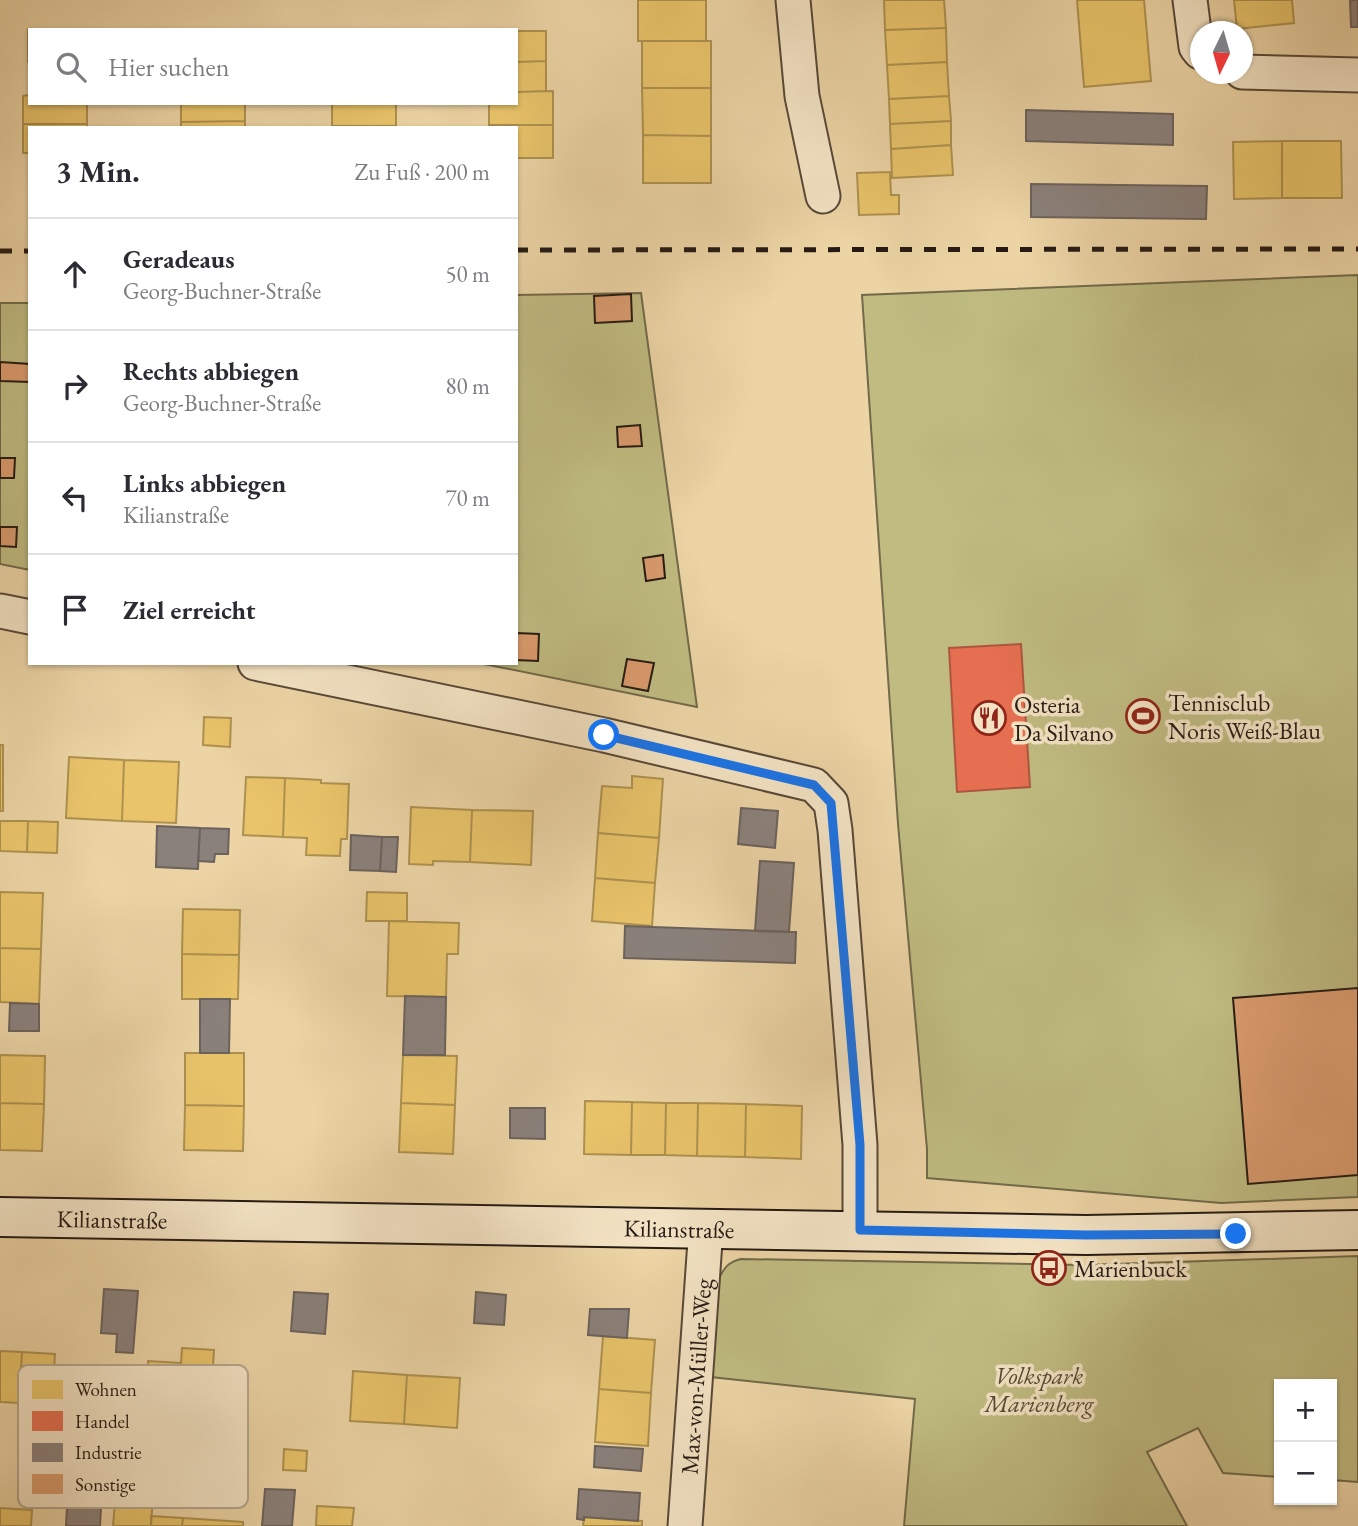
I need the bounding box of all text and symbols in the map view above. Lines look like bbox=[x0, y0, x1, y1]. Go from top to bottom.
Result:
north arrow bbox=[1190, 21, 1253, 84]
search box bbox=[28, 28, 518, 105]
icon: search bbox=[52, 48, 90, 86]
text: Hier suchen bbox=[108, 50, 229, 84]
text: 3 Min. bbox=[56, 152, 140, 191]
text: Zu Fuß · 200 m bbox=[355, 157, 490, 187]
text: Geradeaus bbox=[123, 242, 235, 276]
icon: ahead bbox=[56, 255, 94, 293]
text: 50 m bbox=[445, 259, 490, 289]
text: Georg-Buchner-Straße bbox=[123, 276, 321, 306]
text: Rechts abbiegen bbox=[123, 354, 299, 388]
icon: right bbox=[56, 367, 94, 405]
text: 80 m bbox=[445, 371, 490, 401]
text: Georg-Buchner-Straße bbox=[123, 388, 321, 418]
text: Links abbiegen bbox=[123, 466, 286, 500]
icon: left bbox=[56, 479, 94, 517]
text: 70 m bbox=[445, 483, 490, 513]
text: Kilianstraße bbox=[123, 500, 229, 530]
icon: arrive bbox=[56, 591, 94, 629]
text: Ziel erreicht bbox=[123, 593, 255, 627]
place label: Tennisclub Noris Weiß-Blau bbox=[1168, 687, 1321, 746]
place label: Osteria Da Silvano bbox=[1014, 689, 1114, 748]
sports icon: Tennisclub Noris Weiß-Blau bbox=[1124, 697, 1162, 735]
restaurant icon: Osteria Da Silvano bbox=[970, 699, 1008, 737]
route start bbox=[588, 719, 619, 750]
street label: Kilianstraße bbox=[56, 1202, 168, 1235]
street label: Kilianstraße bbox=[623, 1212, 734, 1245]
route end bbox=[1220, 1218, 1251, 1249]
bus stop icon: Marienbuck bbox=[1030, 1249, 1068, 1287]
place label: Marienbuck bbox=[1074, 1253, 1187, 1284]
street label: Max-von-Müller-Weg bbox=[673, 1277, 718, 1475]
park label: Volkspark Marienberg bbox=[982, 1360, 1095, 1419]
legend bbox=[18, 1365, 248, 1508]
text: Wohnen bbox=[75, 1377, 137, 1402]
map controls bbox=[1274, 1379, 1337, 1505]
button: + bbox=[1274, 1379, 1337, 1442]
text: Handel bbox=[75, 1409, 130, 1434]
text: Industrie bbox=[75, 1440, 142, 1465]
button: − bbox=[1274, 1442, 1337, 1505]
text: Sonstige bbox=[75, 1472, 136, 1497]

